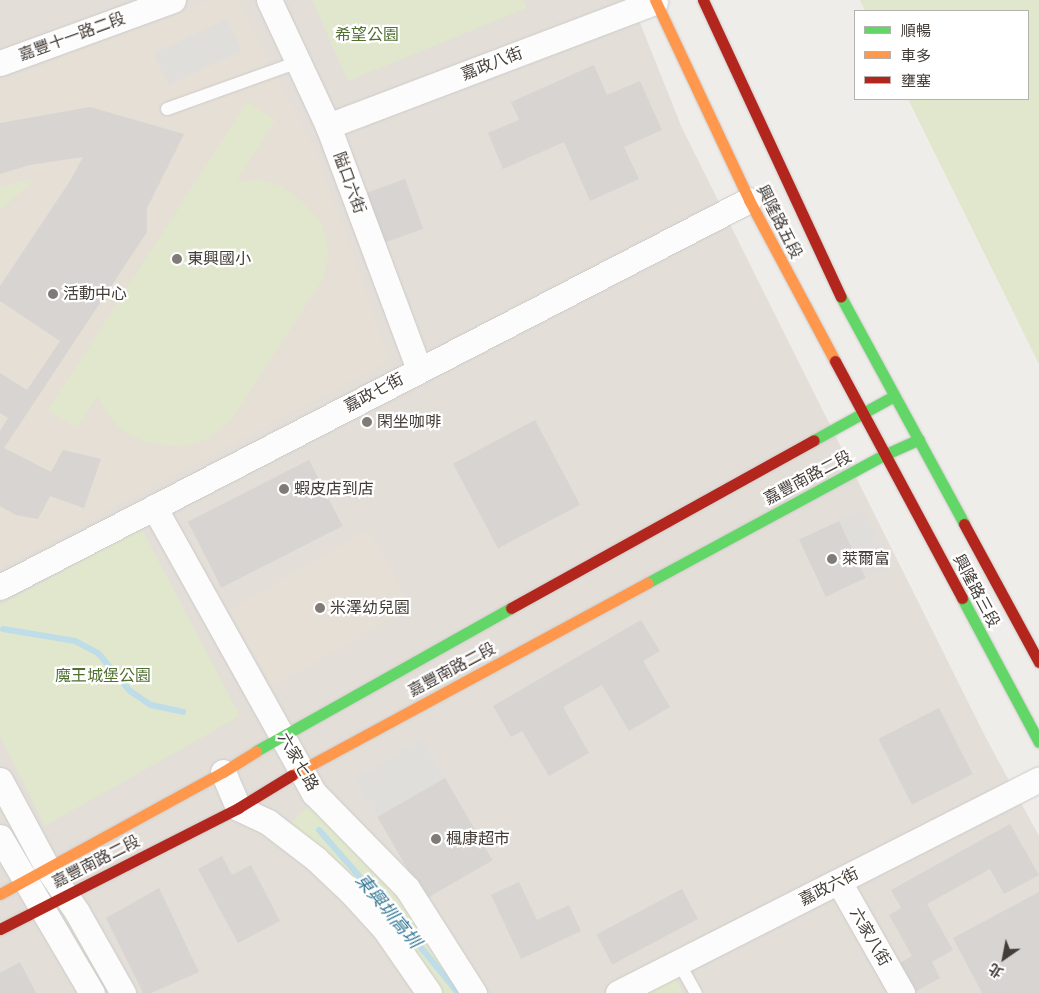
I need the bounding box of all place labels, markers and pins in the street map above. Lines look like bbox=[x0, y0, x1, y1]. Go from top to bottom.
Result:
place label: 東興國小 bbox=[187, 249, 251, 269]
marker: 東興國小 bbox=[171, 253, 183, 265]
place label: 活動中心 bbox=[63, 284, 127, 304]
marker: 活動中心 bbox=[47, 288, 59, 300]
place label: 閑坐咖啡 bbox=[377, 412, 441, 432]
marker: 閑坐咖啡 bbox=[361, 416, 373, 428]
place label: 蝦皮店到店 bbox=[294, 479, 374, 499]
marker: 蝦皮店到店 bbox=[278, 483, 290, 495]
place label: 萊爾富 bbox=[842, 549, 890, 569]
marker: 萊爾富 bbox=[826, 553, 838, 565]
place label: 米澤幼兒園 bbox=[330, 598, 410, 618]
marker: 米澤幼兒園 bbox=[314, 602, 326, 614]
place label: 楓康超市 bbox=[446, 829, 510, 849]
marker: 楓康超市 bbox=[430, 833, 442, 845]

